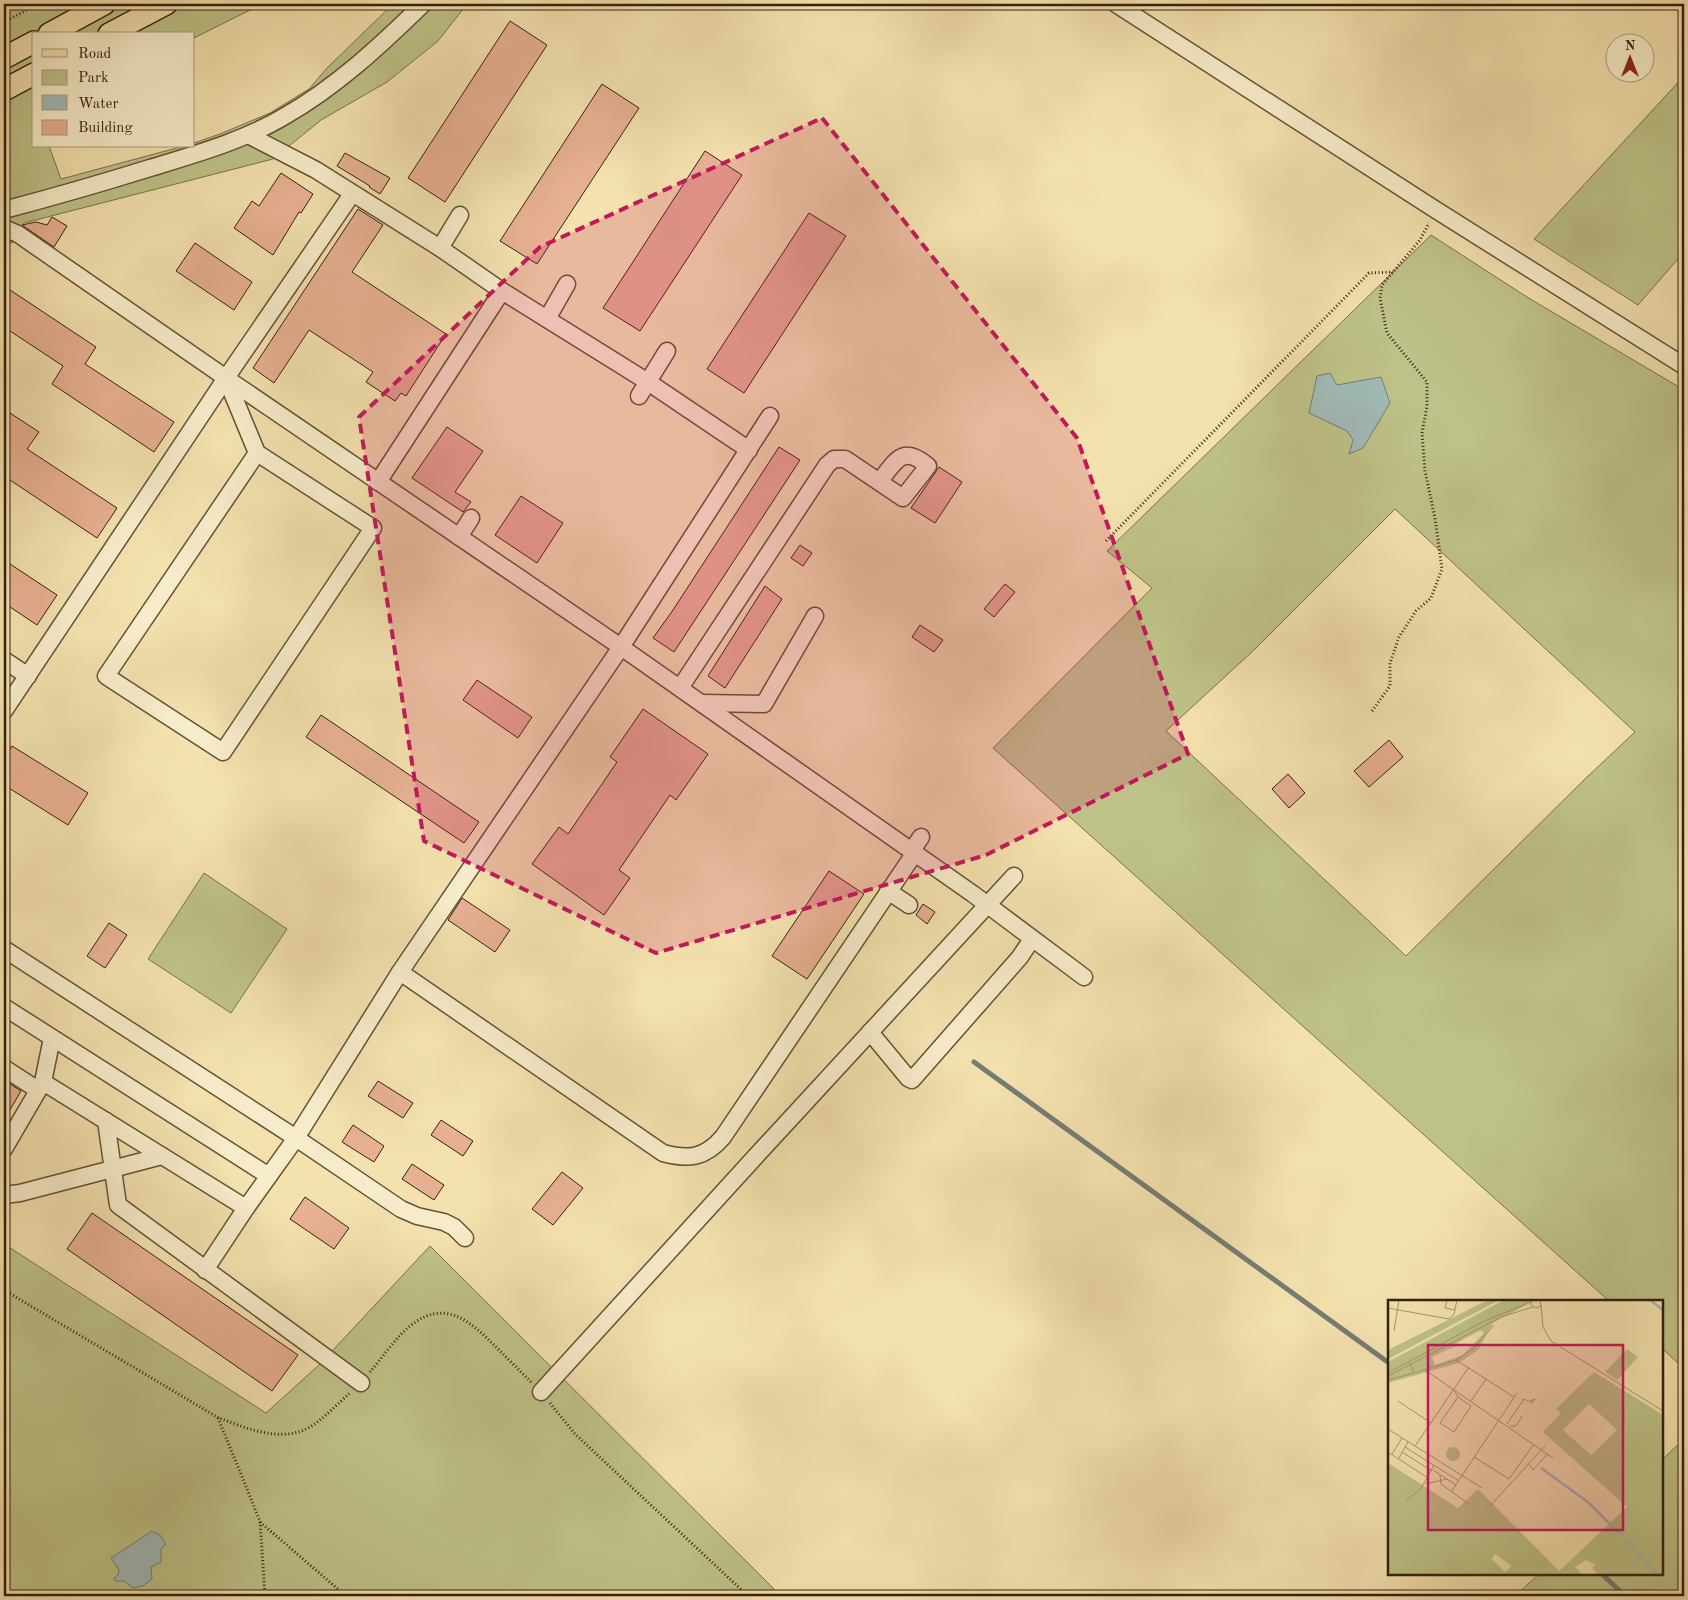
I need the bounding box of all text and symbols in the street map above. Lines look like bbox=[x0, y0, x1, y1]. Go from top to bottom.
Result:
legend bbox=[32, 32, 195, 148]
north arrow bbox=[1606, 32, 1656, 82]
text: N bbox=[1625, 39, 1636, 53]
text: Road bbox=[78, 47, 112, 62]
text: Park bbox=[78, 71, 109, 86]
text: Water bbox=[78, 97, 119, 112]
text: Building bbox=[78, 121, 133, 136]
inset map bbox=[1388, 1300, 1663, 1575]

